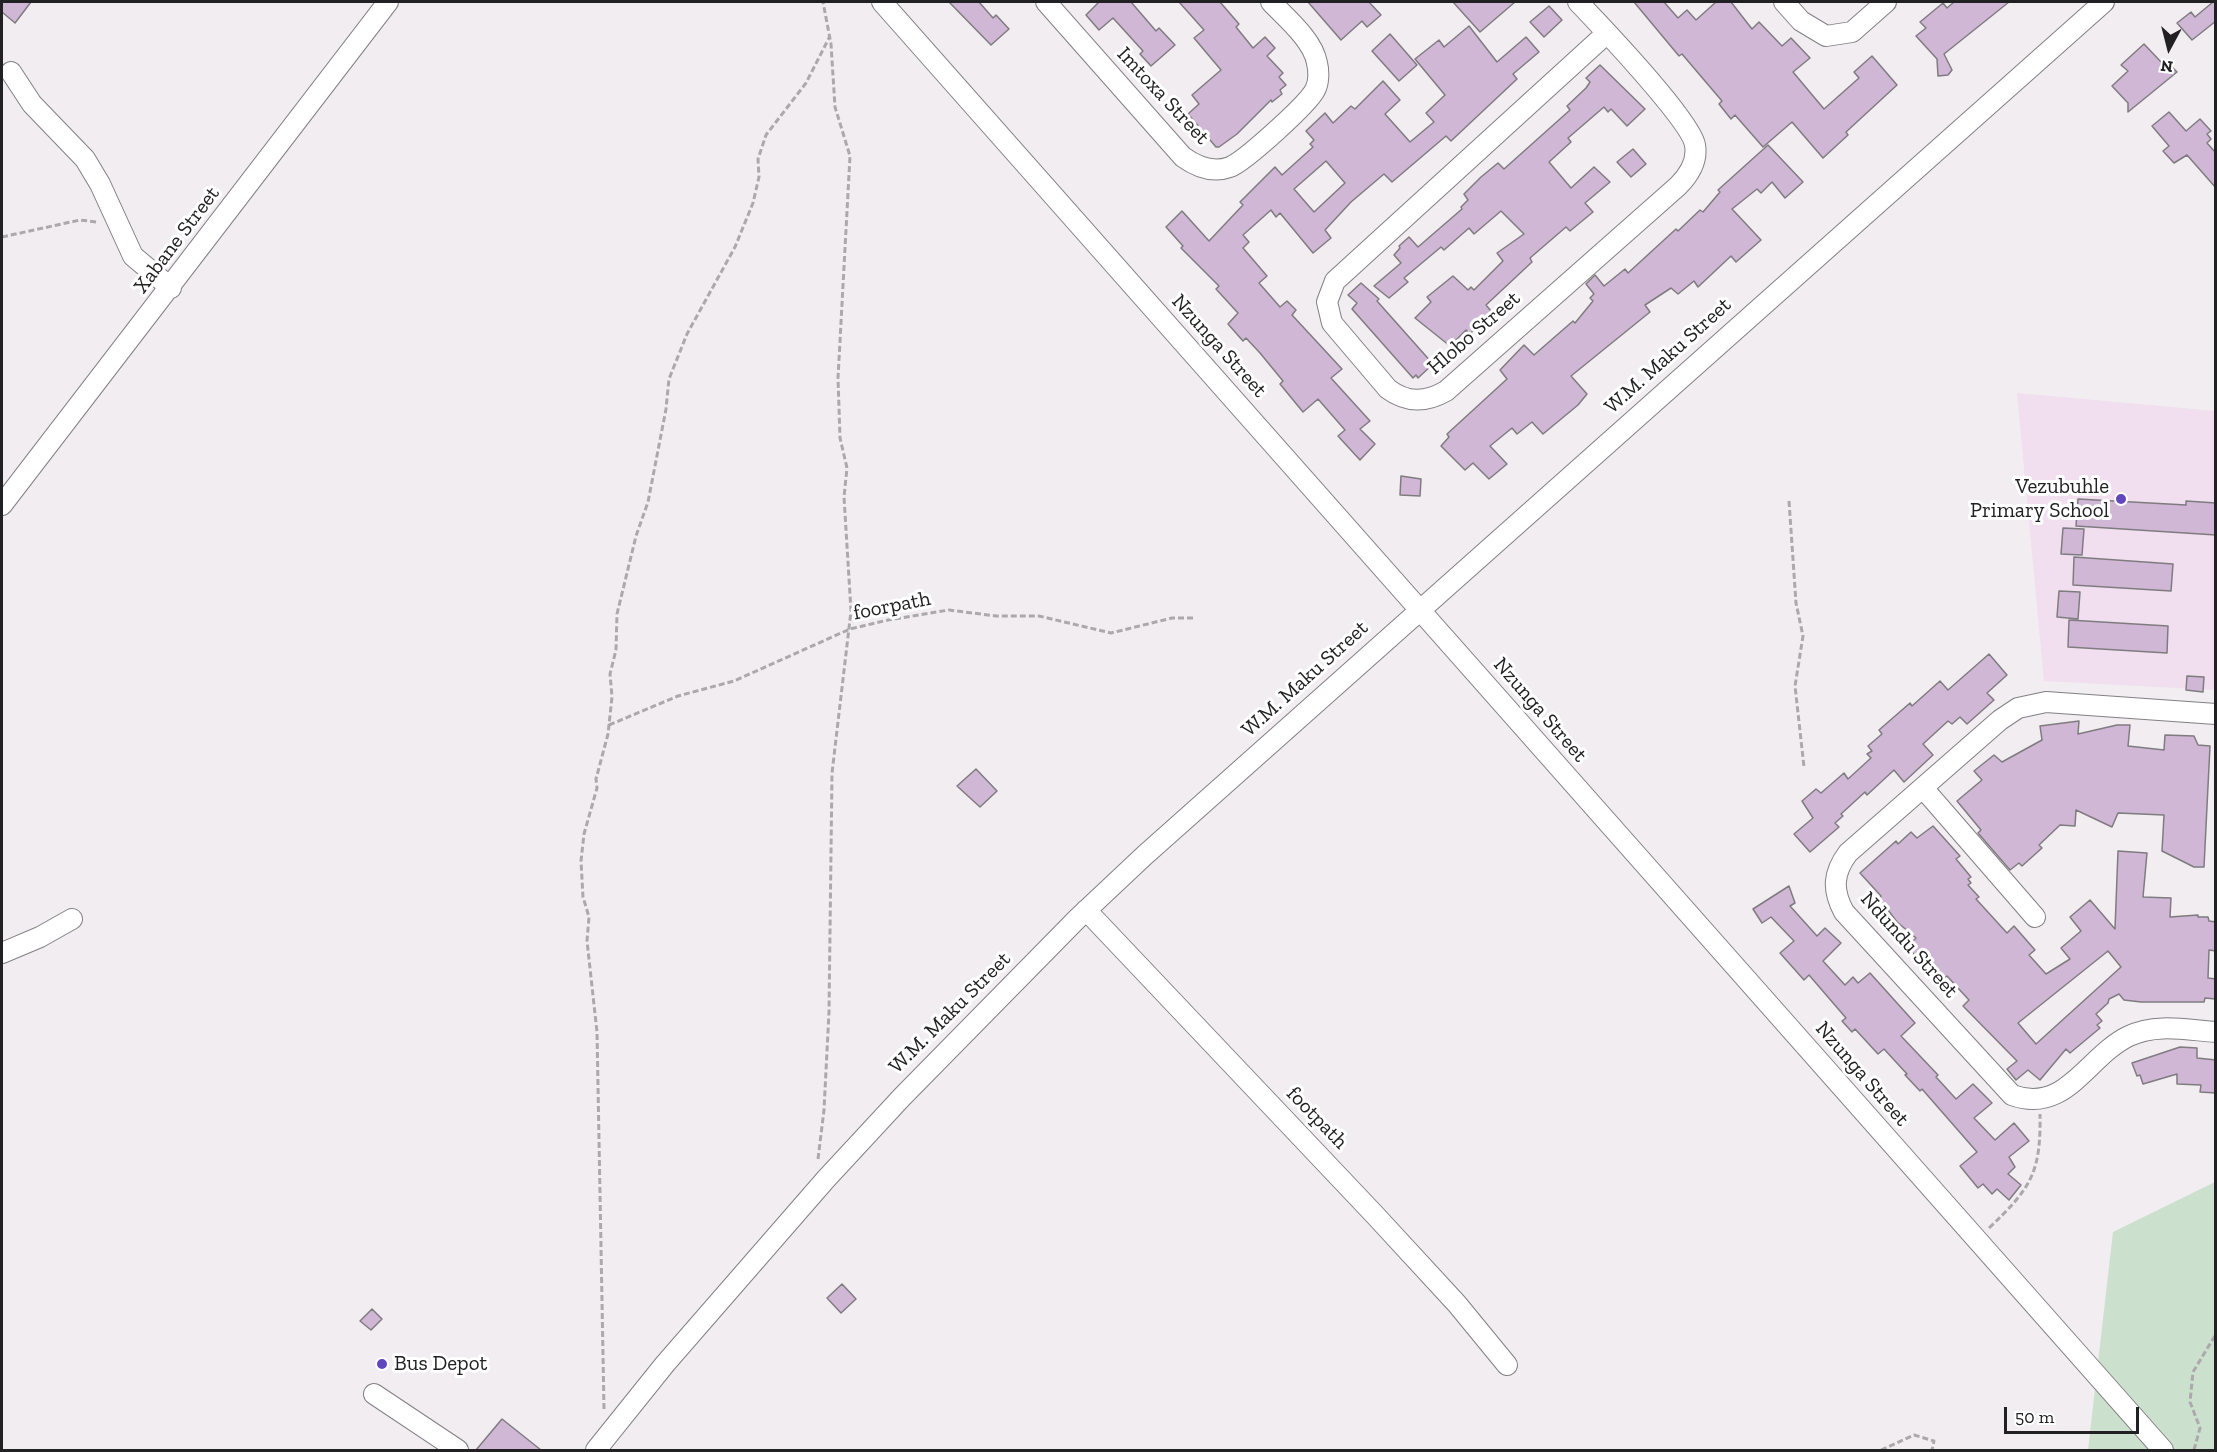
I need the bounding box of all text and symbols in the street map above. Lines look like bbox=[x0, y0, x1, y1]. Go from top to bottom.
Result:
north arrow bbox=[2139, 18, 2199, 78]
street label: Imtoxa Street bbox=[1111, 42, 1215, 150]
text: N bbox=[2160, 56, 2174, 77]
street label: Xabane Street bbox=[129, 182, 225, 298]
street label: Hlobo Street bbox=[1423, 286, 1525, 380]
street label: Nzunga Street bbox=[1166, 289, 1272, 403]
street label: W.M. Maku Street bbox=[1600, 293, 1736, 419]
place label: Vezubuhle Primary School bbox=[1970, 474, 2109, 524]
marker: Vezubuhle Primary School bbox=[2114, 492, 2128, 506]
street label: foorpath bbox=[851, 586, 933, 626]
street label: W.M. Maku Street bbox=[1237, 616, 1373, 742]
street label: Nzunga Street bbox=[1488, 653, 1592, 767]
street label: Ndundu Street bbox=[1855, 887, 1963, 1003]
street label: W.M. Maku Street bbox=[884, 947, 1016, 1079]
street label: Nzunga Street bbox=[1810, 1017, 1914, 1131]
street label: footpath bbox=[1281, 1082, 1353, 1154]
place label: Bus Depot bbox=[394, 1351, 487, 1377]
marker: Bus Depot bbox=[375, 1357, 389, 1371]
scale bar bbox=[2007, 1395, 2142, 1433]
text: 50 m bbox=[2015, 1406, 2054, 1428]

